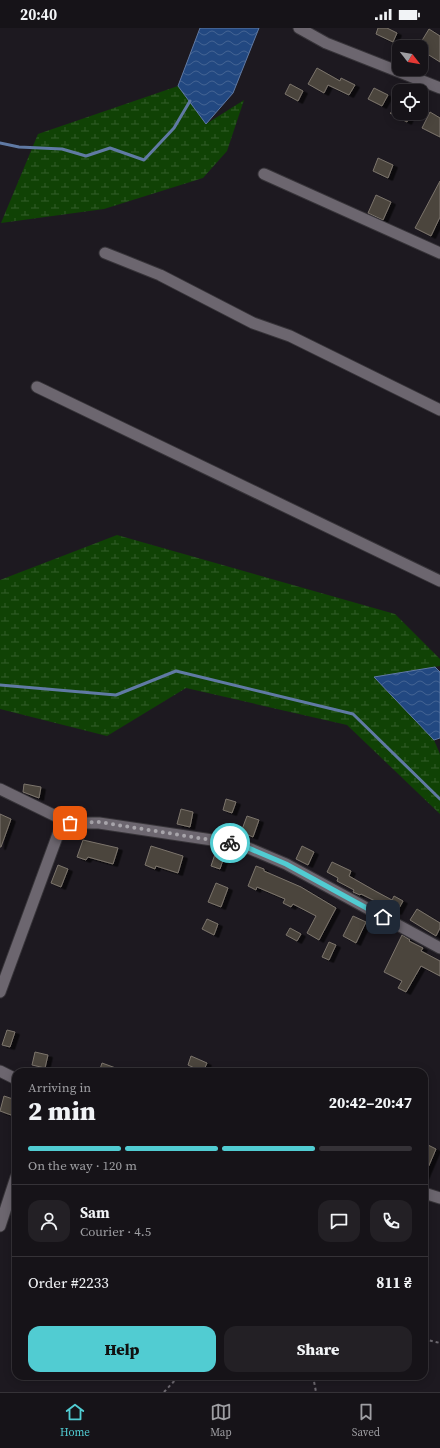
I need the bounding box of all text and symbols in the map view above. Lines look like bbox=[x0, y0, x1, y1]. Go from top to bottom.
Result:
text: 20:40 bbox=[20, 4, 57, 25]
north arrow bbox=[392, 40, 428, 76]
map controls bbox=[392, 40, 428, 120]
button: locate bbox=[392, 84, 428, 120]
pin bbox=[53, 806, 87, 840]
icon: bag bbox=[59, 812, 81, 834]
courier bbox=[210, 823, 250, 863]
icon: bike bbox=[219, 832, 241, 854]
pin bbox=[366, 900, 400, 934]
icon: home bbox=[372, 906, 394, 928]
text: Arriving in bbox=[28, 1079, 91, 1096]
text: 20:42–20:47 bbox=[329, 1092, 412, 1113]
text: 2 min bbox=[28, 1093, 96, 1129]
text: On the way · 120 m bbox=[28, 1157, 137, 1174]
button: person bbox=[28, 1200, 70, 1242]
button: chat bbox=[318, 1200, 360, 1242]
button: phone bbox=[370, 1200, 412, 1242]
text: Sam bbox=[80, 1202, 110, 1223]
text: Courier · 4.5 bbox=[80, 1223, 151, 1240]
text: Order #2233 bbox=[28, 1272, 109, 1293]
text: 811 ₴ bbox=[376, 1272, 412, 1293]
button: Help bbox=[28, 1326, 216, 1372]
button: Share bbox=[224, 1326, 412, 1372]
tab: Home bbox=[60, 1401, 90, 1440]
tab: Map bbox=[210, 1401, 232, 1440]
tab: Saved bbox=[352, 1401, 380, 1440]

